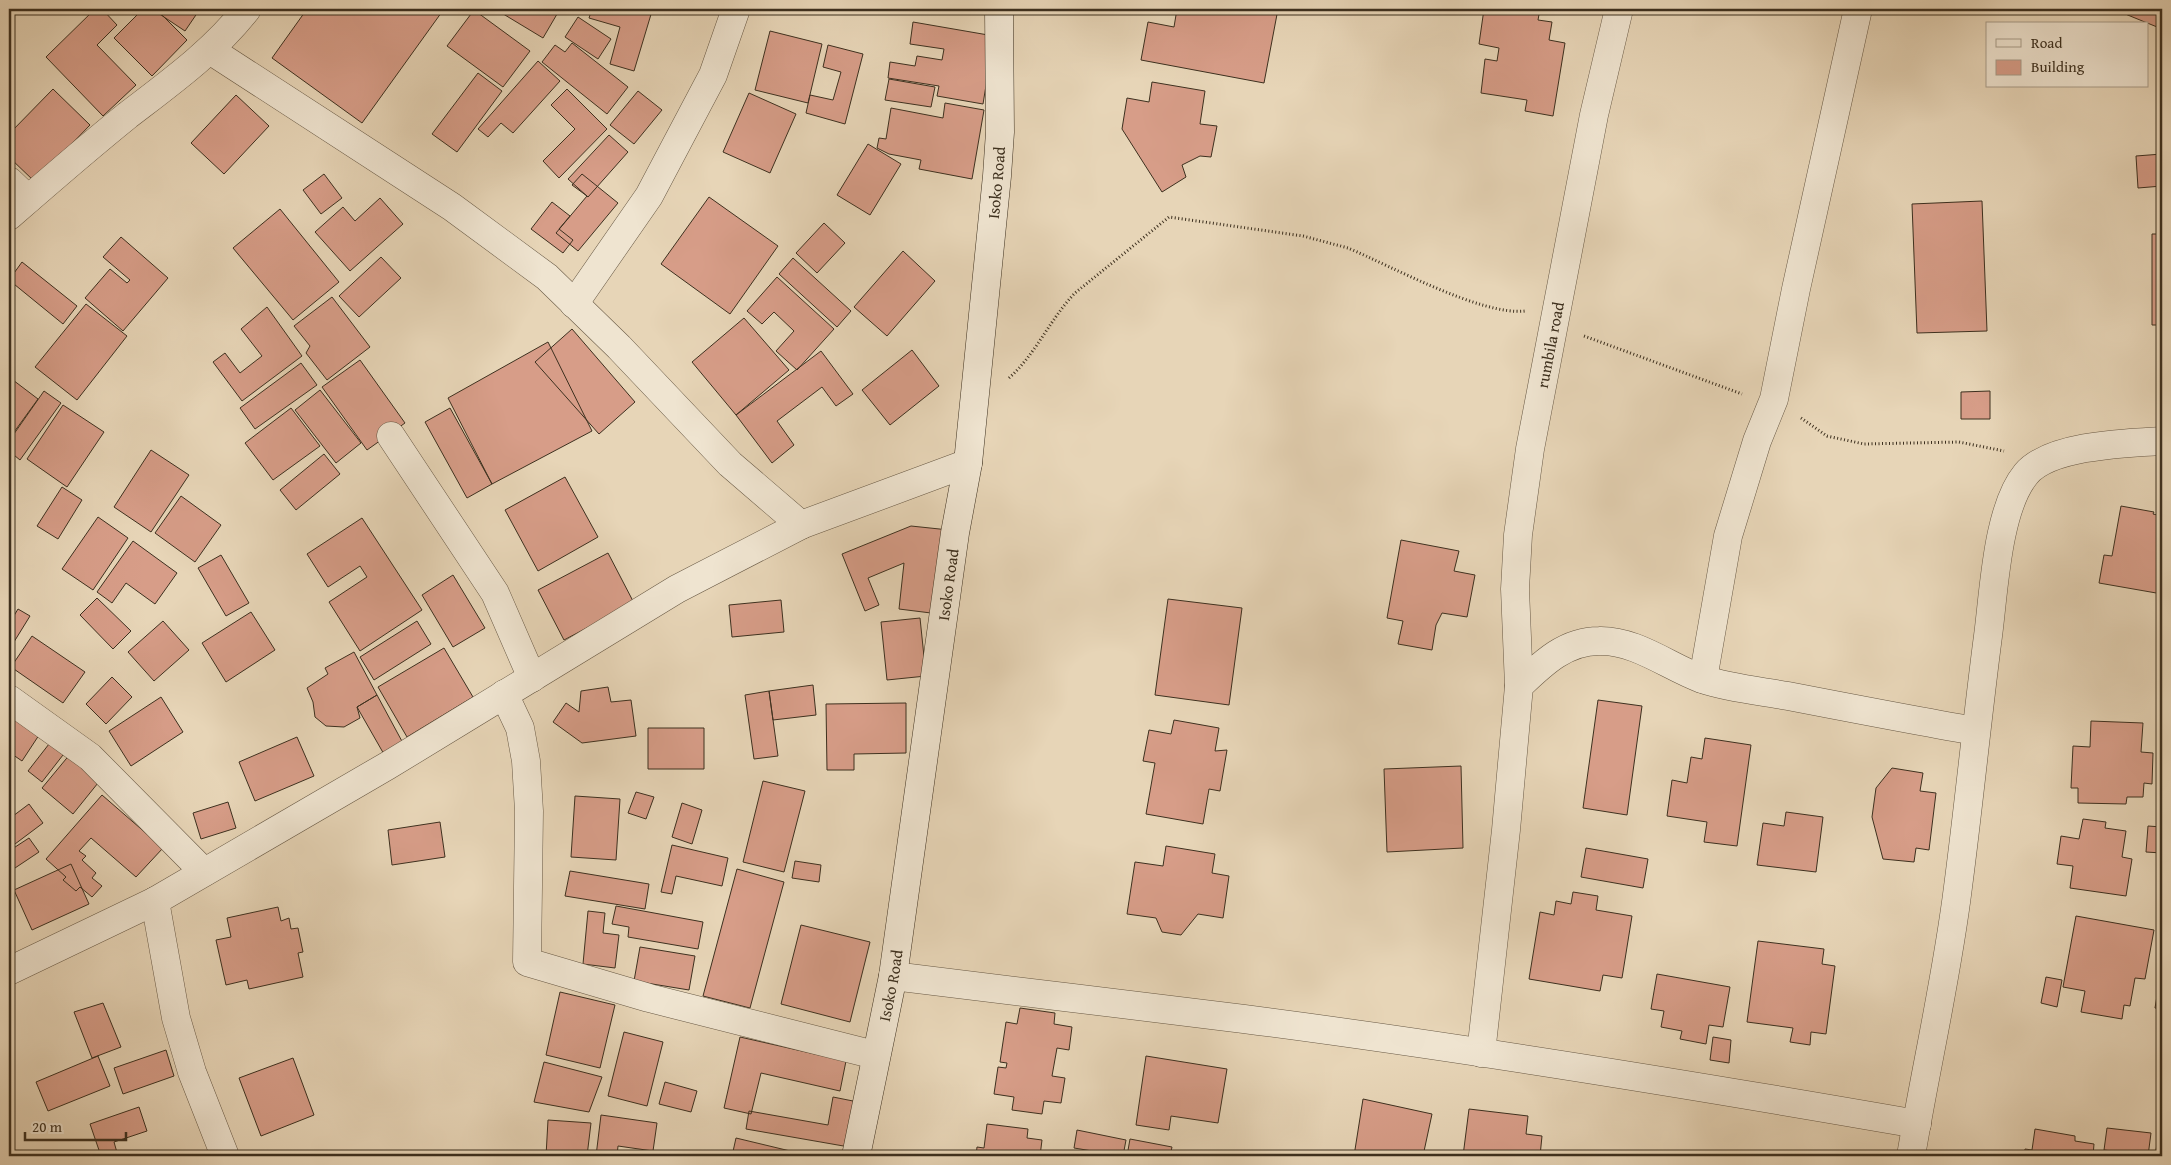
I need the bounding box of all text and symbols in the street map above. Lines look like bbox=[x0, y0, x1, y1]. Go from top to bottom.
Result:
legend bbox=[1986, 22, 2148, 88]
text: Road bbox=[2031, 32, 2062, 53]
text: Building bbox=[2031, 56, 2085, 77]
street label: Isoko Road bbox=[981, 145, 1011, 220]
street label: rumbila road bbox=[1530, 299, 1570, 390]
street label: Isoko Road bbox=[931, 547, 965, 622]
street label: Isoko Road bbox=[872, 948, 909, 1023]
scale bar bbox=[25, 1110, 126, 1142]
text: 20 m bbox=[32, 1116, 63, 1137]

